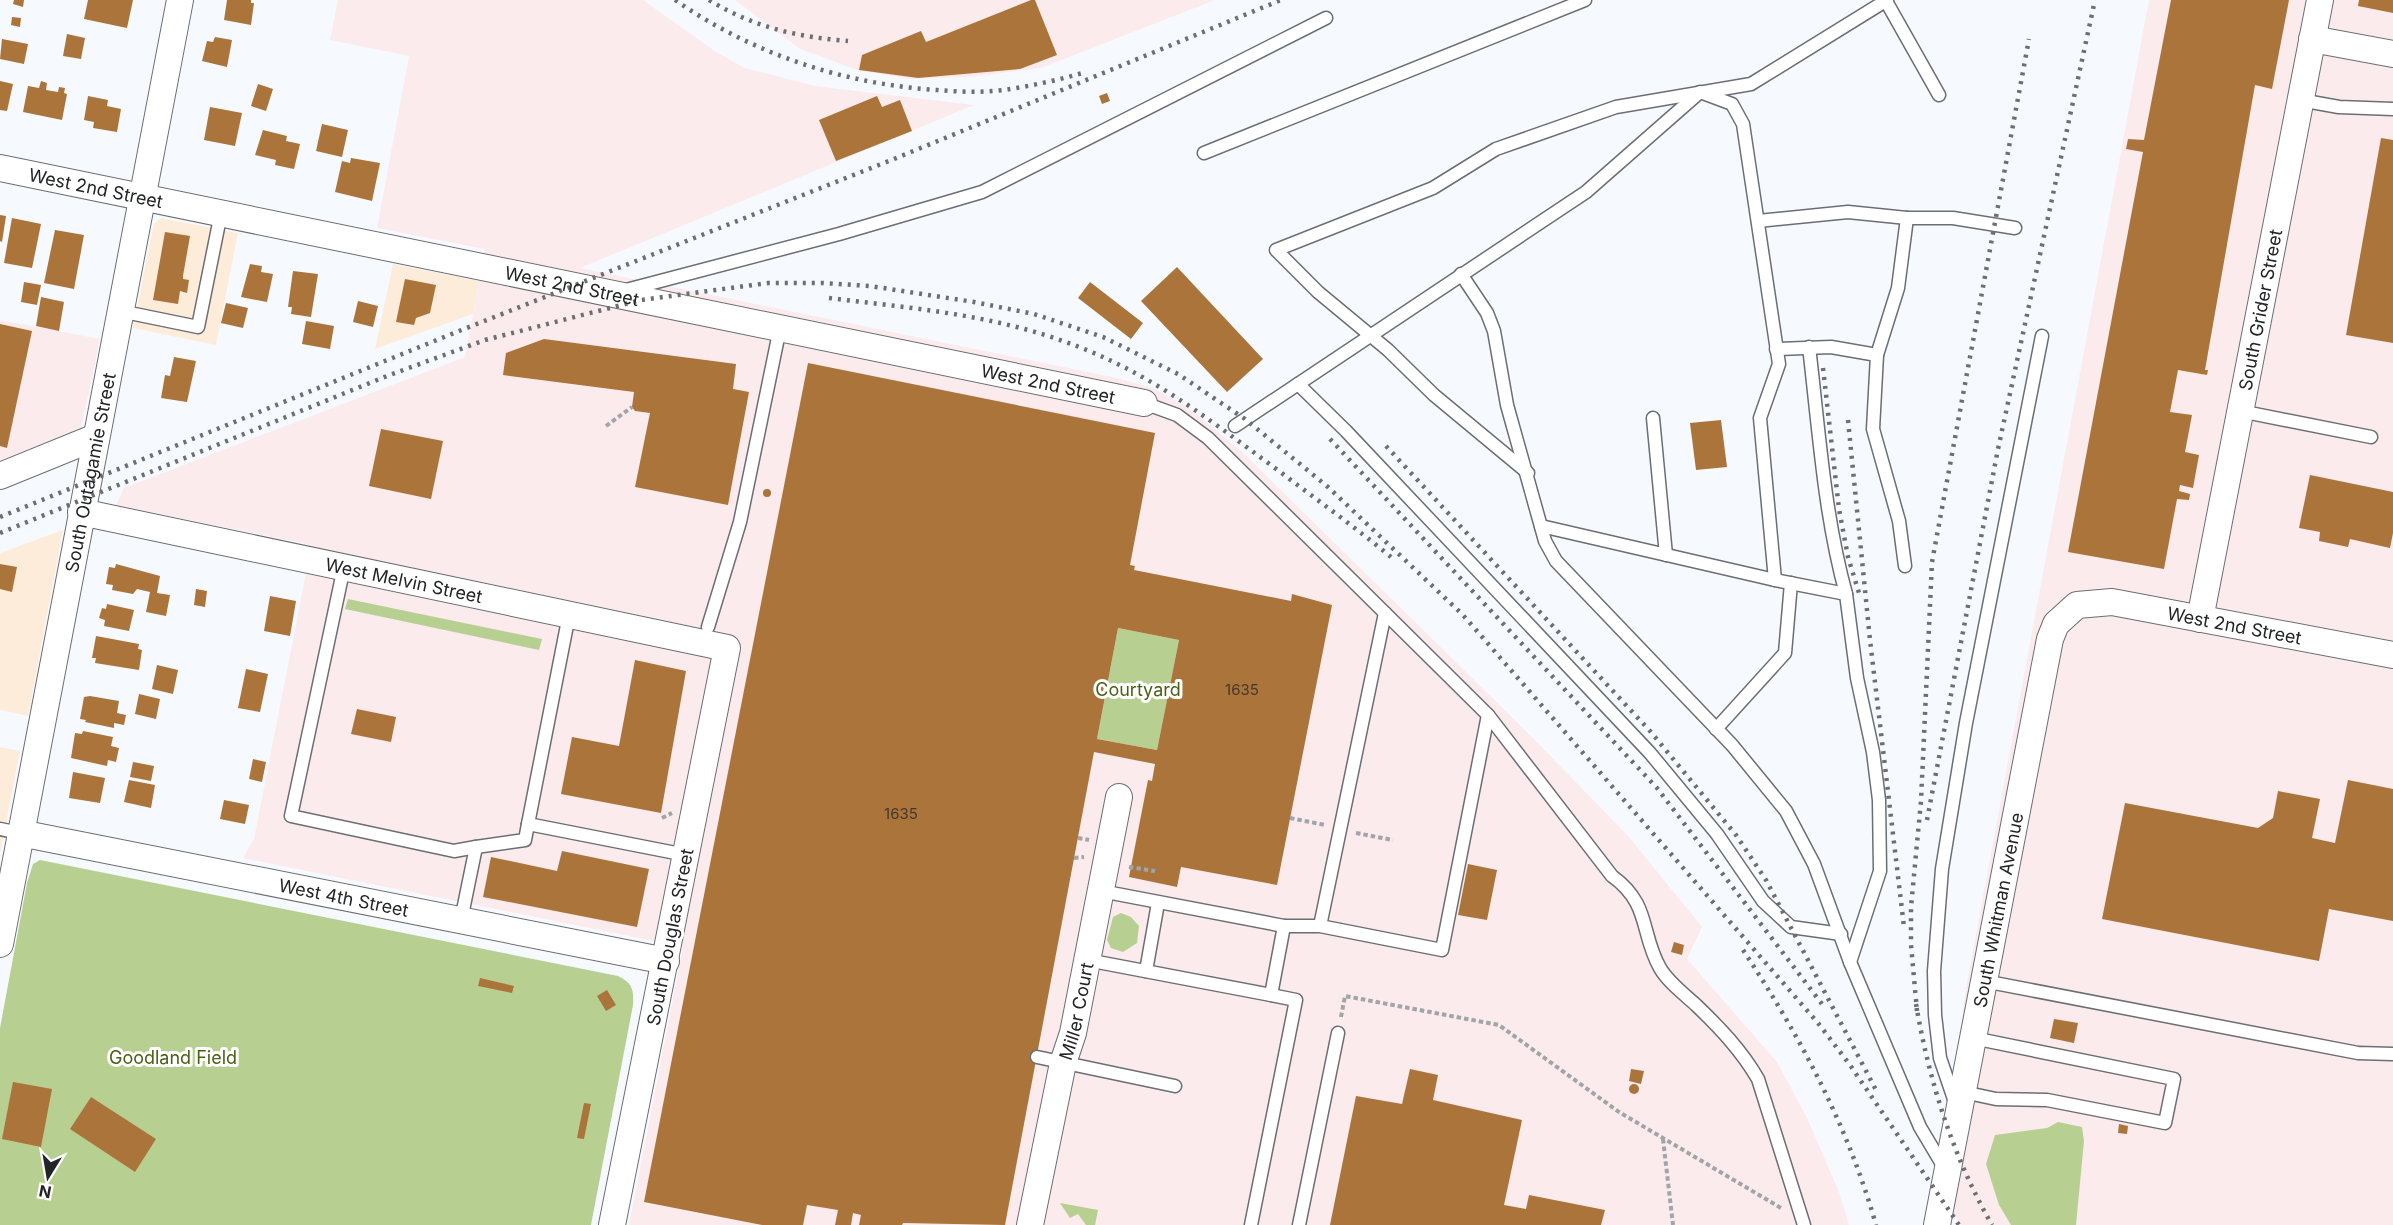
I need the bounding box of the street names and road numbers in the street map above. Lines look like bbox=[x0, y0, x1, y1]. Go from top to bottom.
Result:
street label: West 2nd Street bbox=[27, 164, 165, 212]
street label: South Grider Street bbox=[2234, 227, 2286, 392]
street label: West 2nd Street bbox=[503, 262, 641, 310]
street label: West 2nd Street bbox=[979, 359, 1117, 407]
street label: South Outagamie Street bbox=[61, 371, 119, 574]
street label: West Melvin Street bbox=[323, 553, 484, 607]
street label: West 2nd Street bbox=[2166, 602, 2303, 648]
street label: South Whitman Avenue bbox=[1969, 811, 2027, 1009]
street label: South Douglas Street bbox=[643, 847, 697, 1027]
street label: West 4th Street bbox=[277, 874, 411, 920]
street label: Miller Court bbox=[1054, 961, 1097, 1062]

